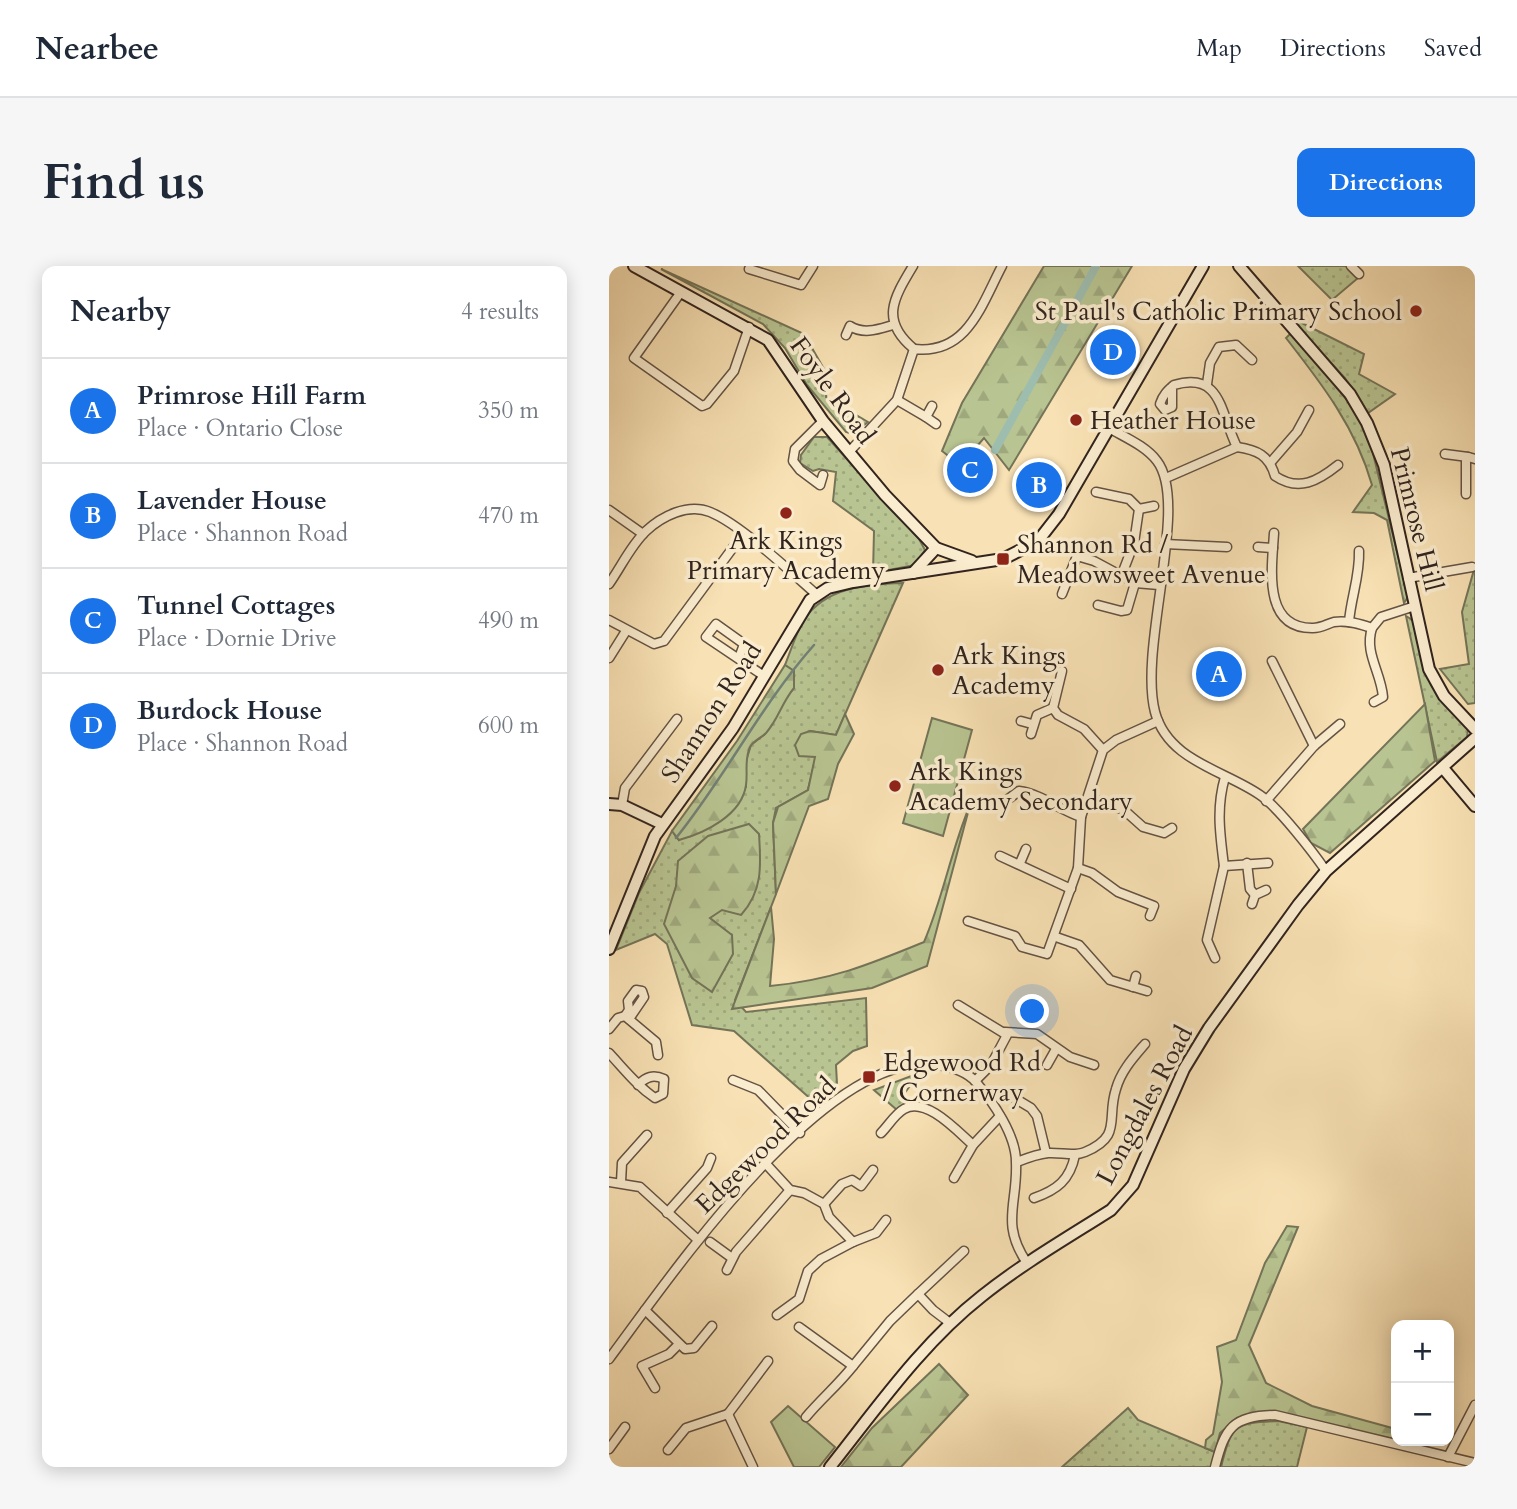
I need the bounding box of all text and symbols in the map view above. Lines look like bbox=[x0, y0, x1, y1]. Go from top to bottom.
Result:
text: Nearbee bbox=[35, 26, 159, 71]
text: Map bbox=[1196, 32, 1242, 65]
text: Directions bbox=[1280, 32, 1386, 65]
text: Saved bbox=[1424, 32, 1482, 65]
button: Directions bbox=[1297, 148, 1475, 217]
text: Find us bbox=[42, 149, 205, 216]
text: Nearby bbox=[70, 291, 171, 332]
place label: St Paul's Catholic Primary School bbox=[1035, 294, 1402, 329]
text: 4 results bbox=[461, 296, 539, 327]
marker: St Paul's Catholic Primary School bbox=[1408, 303, 1424, 319]
pin: D bbox=[1090, 326, 1136, 378]
street label: Foyle Road bbox=[782, 329, 884, 451]
text: Primrose Hill Farm bbox=[137, 378, 366, 413]
text: A bbox=[84, 395, 102, 426]
text: 350 m bbox=[478, 395, 539, 426]
place label: Heather House bbox=[1090, 403, 1256, 438]
marker: Heather House bbox=[1068, 412, 1084, 428]
text: Place · Ontario Close bbox=[137, 413, 343, 444]
street label: Primrose Hill bbox=[1382, 443, 1451, 595]
pin: C bbox=[947, 444, 993, 496]
pin: B bbox=[1016, 459, 1062, 511]
text: Lavender House bbox=[137, 483, 327, 518]
text: B bbox=[85, 500, 101, 531]
text: 470 m bbox=[478, 500, 539, 531]
marker: Ark Kings Primary Academy bbox=[778, 505, 794, 521]
text: Place · Shannon Road bbox=[137, 518, 348, 549]
place label: Ark Kings Primary Academy bbox=[687, 523, 886, 588]
place label: Shannon Rd / Meadowsweet Avenue bbox=[1017, 527, 1266, 592]
marker: Shannon Rd / Meadowsweet Avenue bbox=[995, 551, 1011, 567]
text: Tunnel Cottages bbox=[137, 588, 335, 623]
text: C bbox=[84, 605, 102, 636]
text: 490 m bbox=[478, 605, 539, 636]
text: Place · Dornie Drive bbox=[137, 623, 337, 654]
street label: Shannon Road bbox=[653, 635, 770, 789]
place label: Ark Kings Academy bbox=[952, 638, 1066, 703]
pin: A bbox=[1196, 648, 1242, 700]
marker: Ark Kings Academy bbox=[930, 662, 946, 678]
text: Burdock House bbox=[137, 693, 322, 728]
text: D bbox=[83, 710, 103, 741]
text: 600 m bbox=[478, 710, 539, 741]
text: Place · Shannon Road bbox=[137, 728, 348, 759]
place label: Ark Kings Academy Secondary bbox=[909, 754, 1133, 819]
marker: Ark Kings Academy Secondary bbox=[887, 778, 903, 794]
your location bbox=[1015, 994, 1049, 1028]
street label: Longdales Road bbox=[1088, 1019, 1201, 1191]
place label: Edgewood Rd / Cornerway bbox=[883, 1045, 1041, 1110]
street label: Edgewood Road bbox=[687, 1069, 844, 1222]
marker: Edgewood Rd / Cornerway bbox=[861, 1069, 877, 1085]
map controls bbox=[1391, 1320, 1454, 1446]
button: + bbox=[1391, 1320, 1454, 1383]
button: − bbox=[1391, 1383, 1454, 1446]

